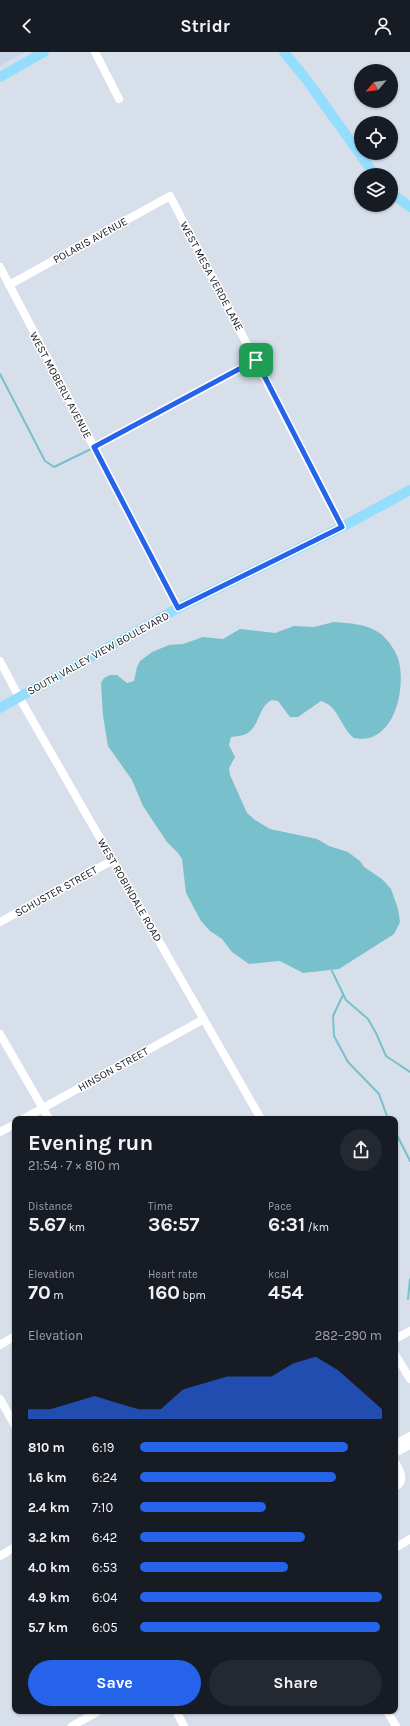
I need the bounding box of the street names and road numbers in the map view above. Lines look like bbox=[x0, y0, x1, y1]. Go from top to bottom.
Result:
street label: POLARIS AVENUE bbox=[51, 215, 130, 266]
street label: WEST MESA VERDE LANE bbox=[177, 219, 246, 333]
street label: WEST MOBERLY AVENUE bbox=[27, 330, 94, 441]
street label: SOUTH VALLEY VIEW BOULEVARD bbox=[25, 609, 171, 698]
street label: WEST ROBINDALE ROAD bbox=[95, 836, 164, 944]
street label: SCHUSTER STREET bbox=[13, 863, 100, 920]
street label: HINSON STREET bbox=[76, 1044, 151, 1094]

